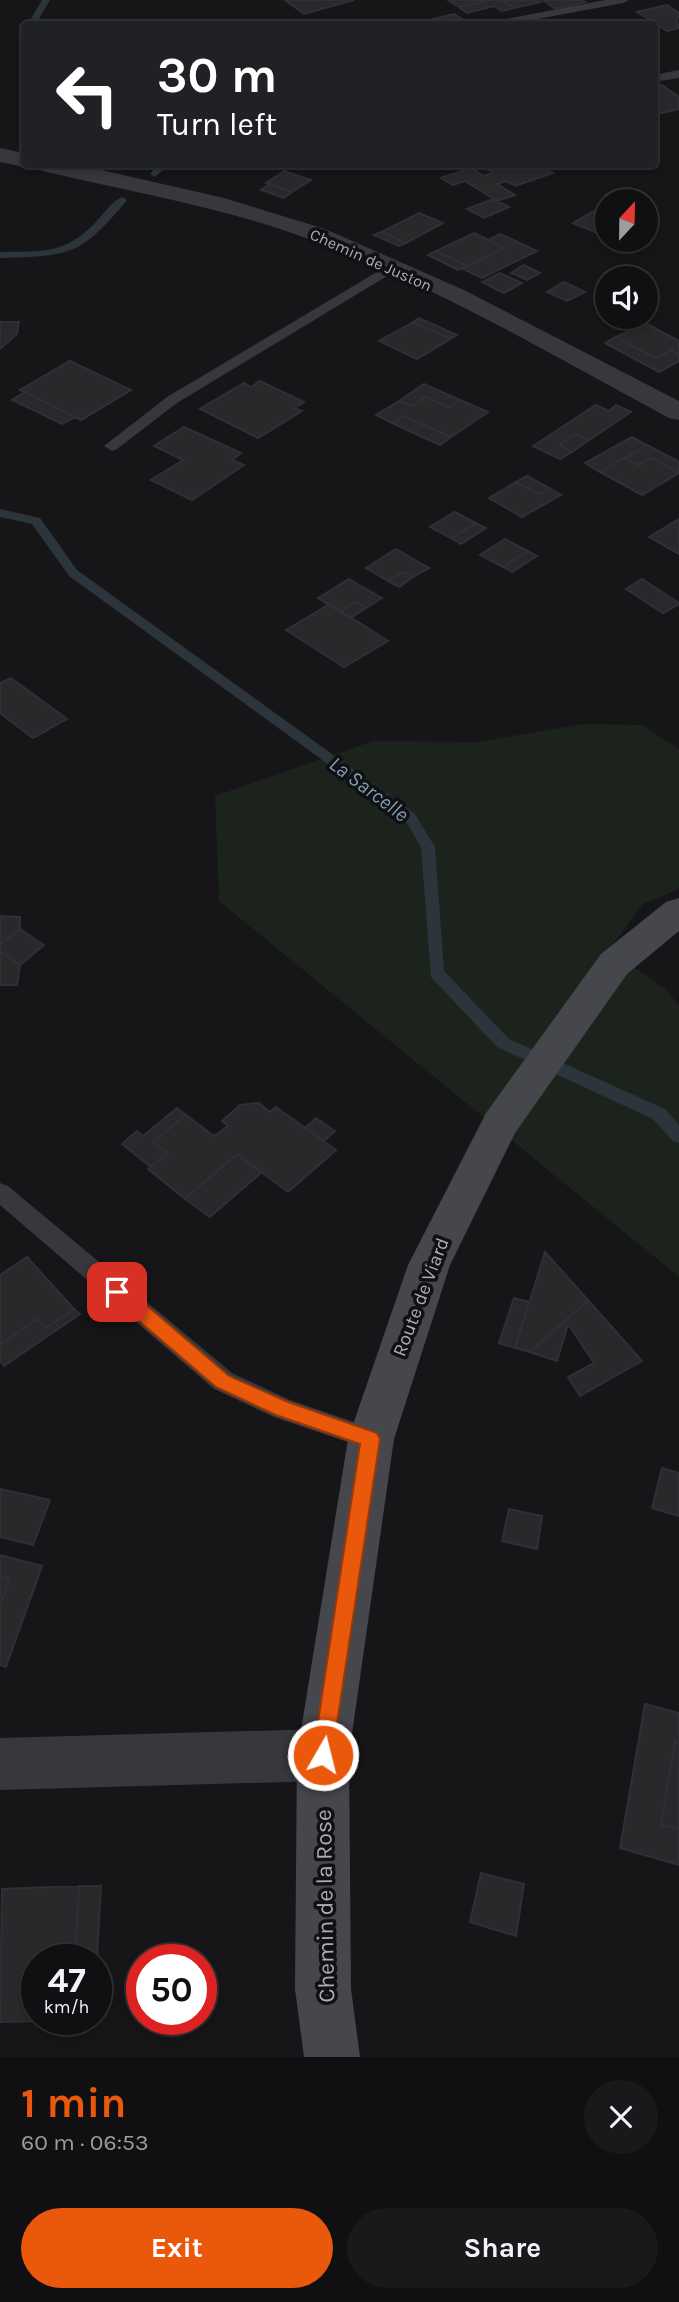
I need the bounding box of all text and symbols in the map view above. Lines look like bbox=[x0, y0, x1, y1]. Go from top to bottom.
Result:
text: 30 m bbox=[157, 47, 277, 104]
icon: left bbox=[42, 49, 133, 140]
text: Turn left bbox=[157, 106, 277, 143]
north arrow bbox=[595, 189, 658, 252]
map controls bbox=[595, 189, 658, 329]
street label: Chemin de Juston bbox=[307, 225, 435, 295]
button: sound bbox=[595, 266, 658, 329]
water label: La Sarcelle bbox=[325, 751, 414, 827]
street label: Route de Viard bbox=[388, 1235, 454, 1359]
pin bbox=[87, 1262, 147, 1322]
icon: arrive bbox=[98, 1273, 136, 1311]
position arrow bbox=[286, 1718, 360, 1792]
street label: Chemin de la Rose bbox=[310, 1809, 340, 2003]
speed limit sign: 50 bbox=[126, 1944, 217, 2035]
text: 47 bbox=[47, 1960, 86, 2001]
text: km/h bbox=[44, 1996, 89, 2018]
text: 1 min bbox=[21, 2078, 126, 2128]
button: close bbox=[584, 2080, 658, 2154]
text: 60 m · 06:53 bbox=[21, 2129, 149, 2156]
button: Exit bbox=[21, 2208, 333, 2288]
button: Share bbox=[347, 2208, 658, 2288]

